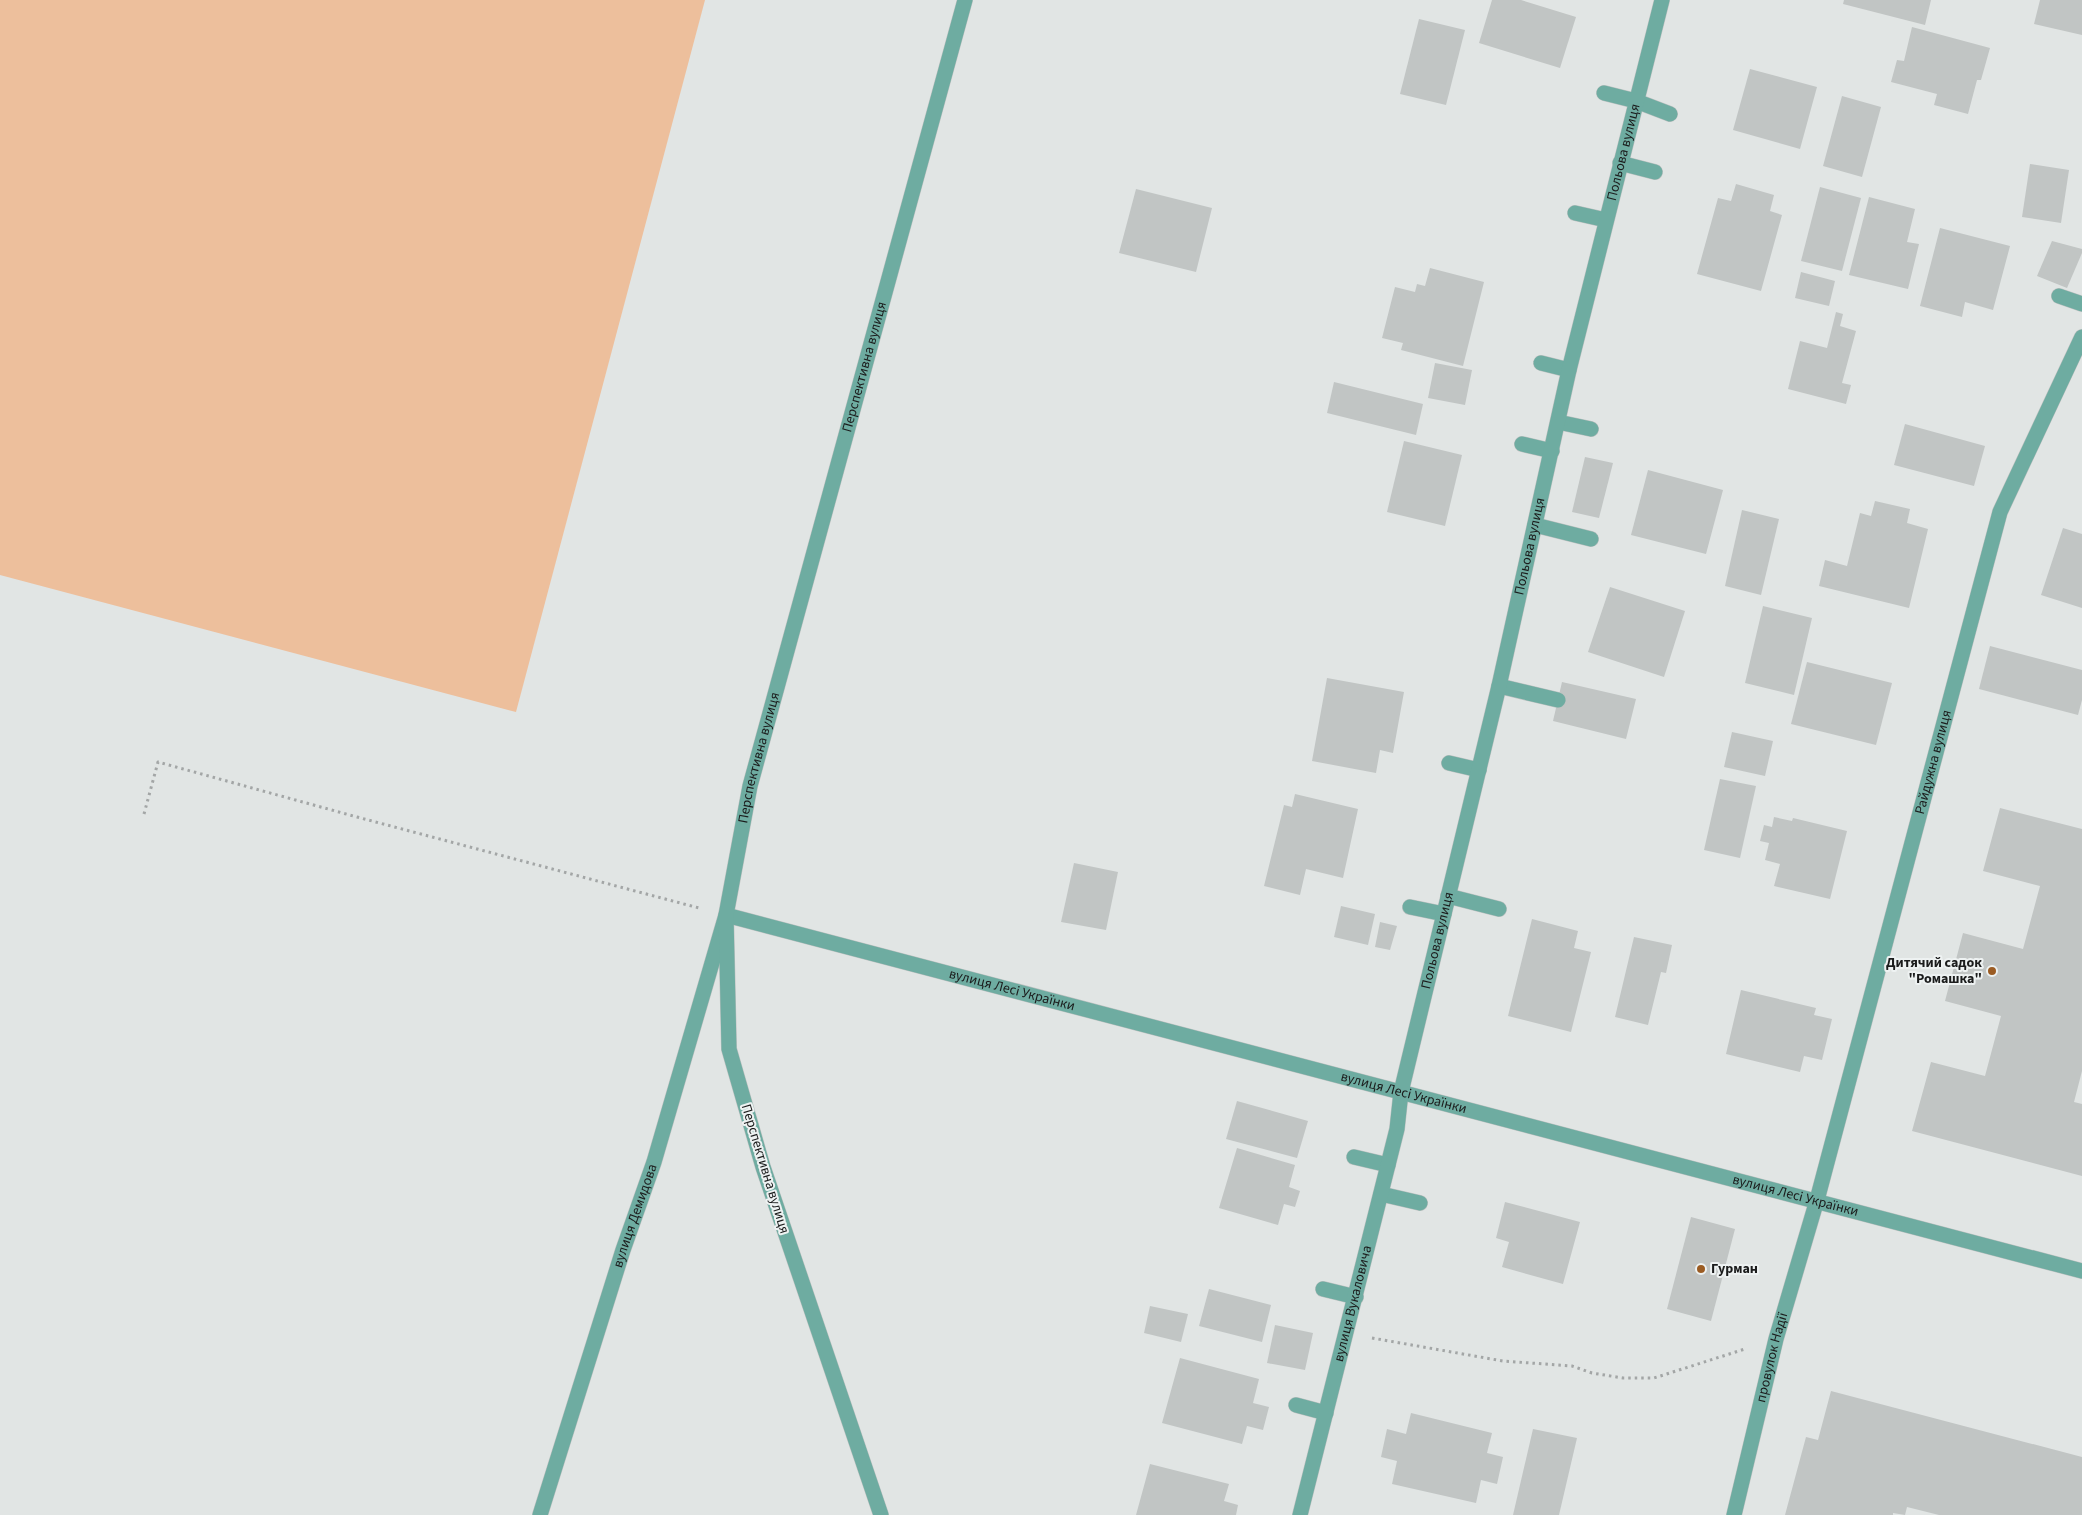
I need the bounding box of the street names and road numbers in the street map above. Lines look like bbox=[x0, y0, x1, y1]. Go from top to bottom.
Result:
street label: Польова вулиця bbox=[1602, 102, 1646, 203]
street label: Перспективна вулиця bbox=[837, 299, 892, 435]
street label: Польова вулиця bbox=[1509, 496, 1550, 597]
street label: Перспективна вулиця bbox=[733, 690, 785, 825]
street label: Райдужна вулиця bbox=[1910, 708, 1957, 817]
street label: Польова вулиця bbox=[1416, 890, 1459, 991]
street label: вулиця Лесі Українки bbox=[947, 964, 1077, 1016]
street label: вулиця Лесі Українки bbox=[1338, 1067, 1469, 1119]
street label: Перспективна вулиця bbox=[736, 1102, 794, 1236]
street label: вулиця Демидова bbox=[608, 1161, 663, 1270]
street label: вулиця Лесі Українки bbox=[1730, 1170, 1861, 1222]
street label: вулиця Вукаловича bbox=[1329, 1243, 1377, 1364]
street label: провулок Надії bbox=[1751, 1310, 1793, 1405]

